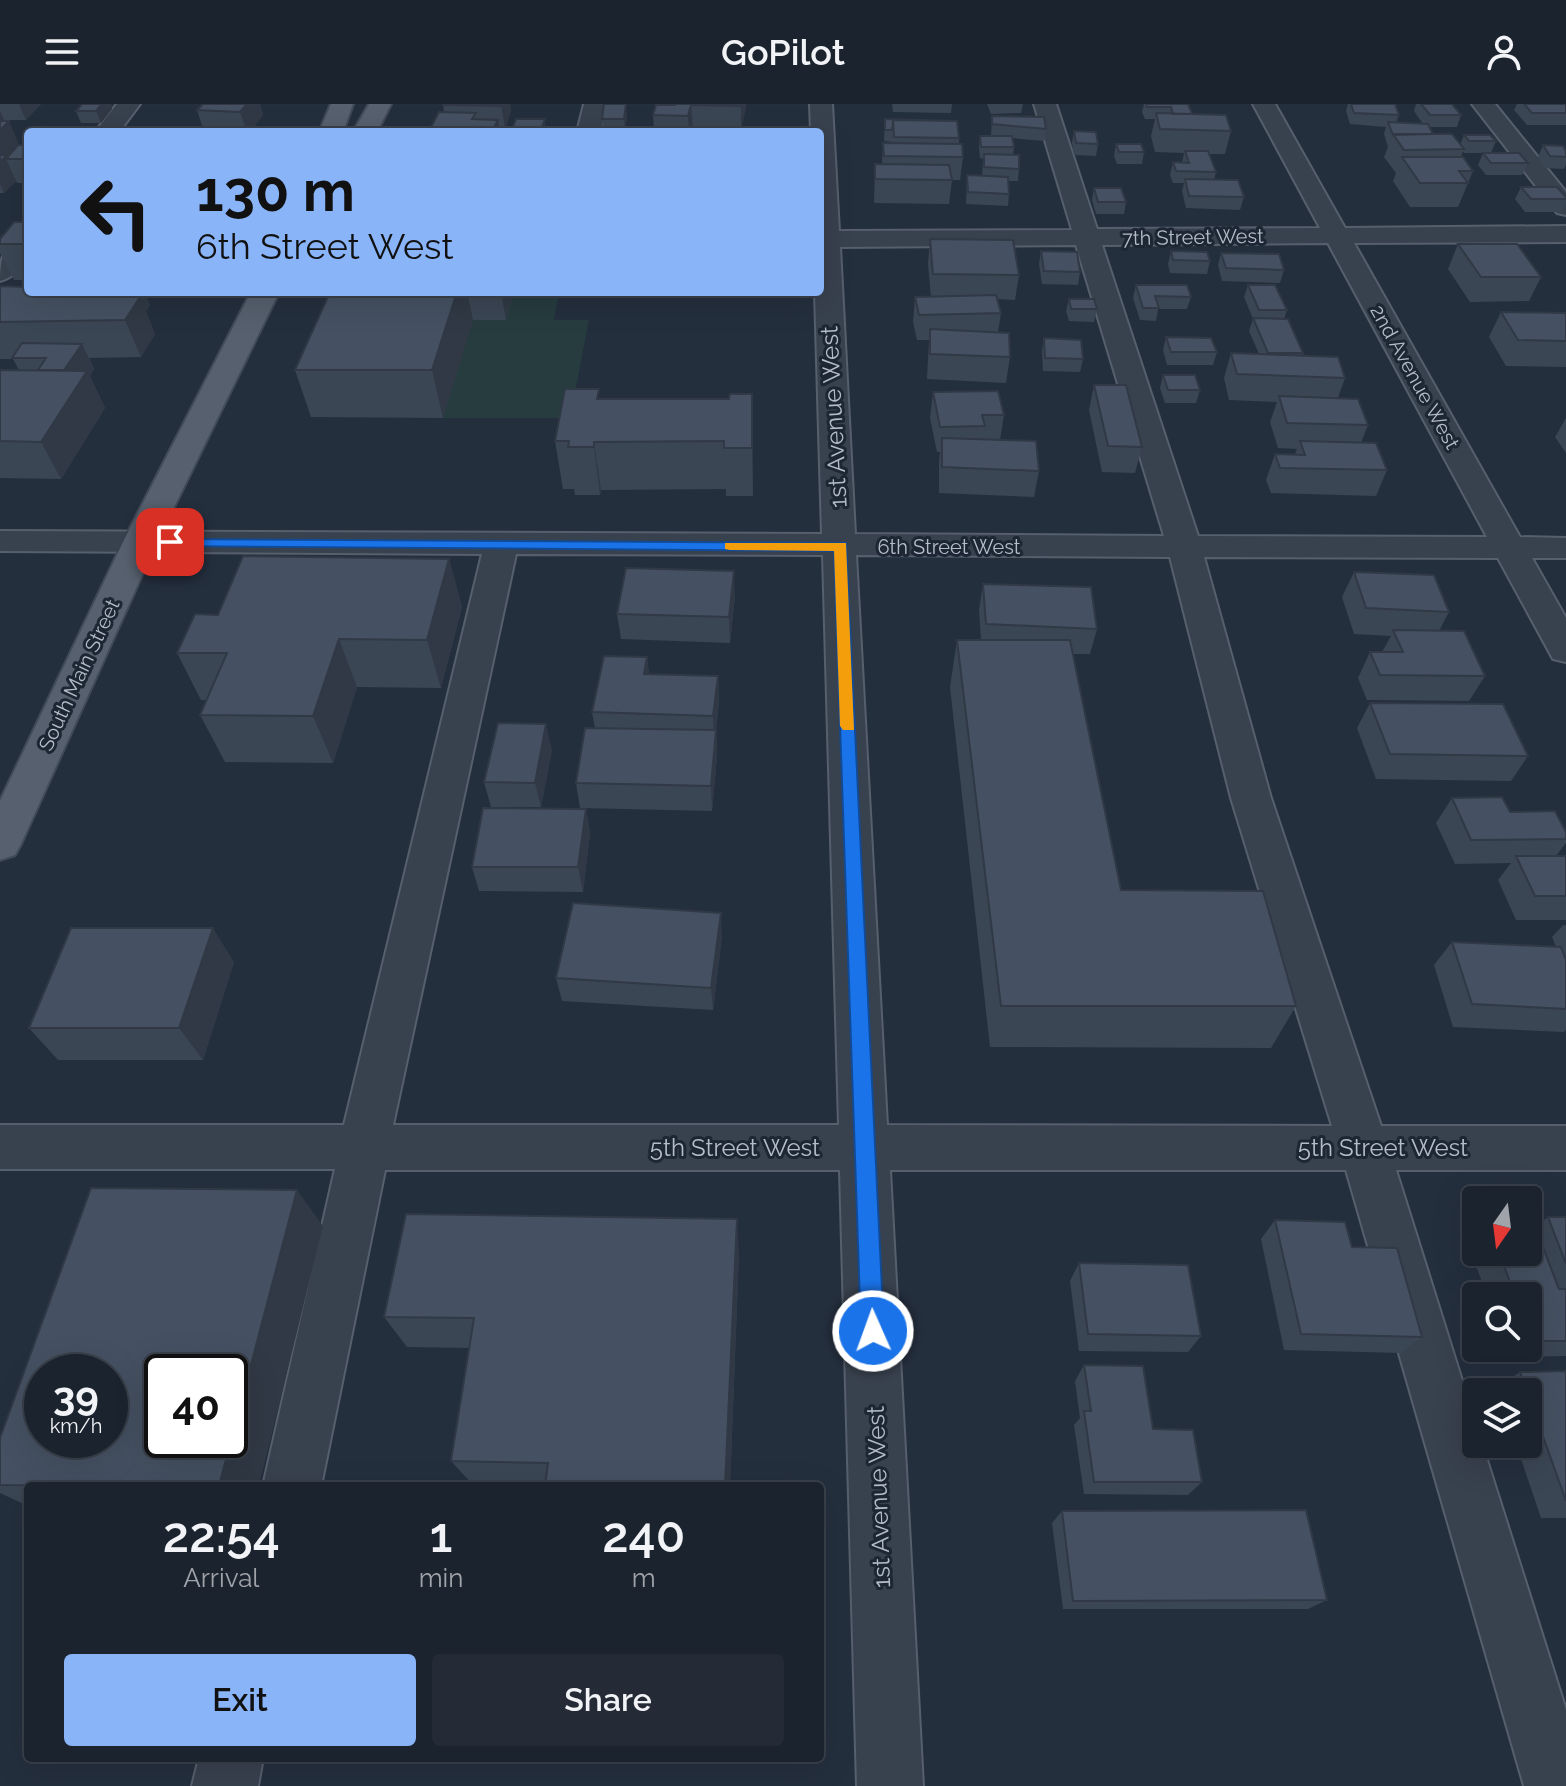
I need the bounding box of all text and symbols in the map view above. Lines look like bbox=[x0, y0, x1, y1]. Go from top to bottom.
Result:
icon: menu bbox=[40, 30, 84, 74]
icon: person bbox=[1482, 30, 1526, 74]
text: GoPilot bbox=[721, 31, 845, 73]
text: 130 m bbox=[196, 158, 355, 224]
icon: left bbox=[64, 160, 168, 264]
street label: 7th Street West bbox=[1122, 224, 1264, 250]
text: 6th Street West bbox=[196, 225, 454, 267]
street label: 2nd Avenue West bbox=[1365, 301, 1465, 454]
street label: 1st Avenue West bbox=[814, 325, 853, 509]
pin bbox=[136, 508, 204, 576]
icon: arrive bbox=[148, 520, 192, 564]
street label: 6th Street West bbox=[877, 535, 1021, 559]
street label: South Main Street bbox=[33, 595, 125, 755]
street label: 5th Street West bbox=[650, 1133, 820, 1162]
street label: 5th Street West bbox=[1298, 1133, 1468, 1162]
north arrow bbox=[1462, 1186, 1542, 1266]
map controls bbox=[1462, 1186, 1542, 1458]
button: search bbox=[1462, 1282, 1542, 1362]
position arrow bbox=[831, 1289, 915, 1373]
speed limit sign: 40 bbox=[144, 1354, 248, 1458]
text: 39 bbox=[53, 1372, 99, 1419]
button: layers bbox=[1462, 1378, 1542, 1458]
street label: 1st Avenue West bbox=[861, 1406, 896, 1588]
text: km/h bbox=[50, 1414, 102, 1438]
text: 22:54 bbox=[163, 1507, 280, 1563]
text: 1 bbox=[430, 1507, 452, 1563]
text: 240 bbox=[602, 1507, 685, 1563]
text: Arrival bbox=[183, 1563, 259, 1593]
text: min bbox=[419, 1563, 463, 1593]
text: m bbox=[632, 1563, 656, 1593]
button: Exit bbox=[64, 1654, 416, 1746]
button: Share bbox=[432, 1654, 784, 1746]

